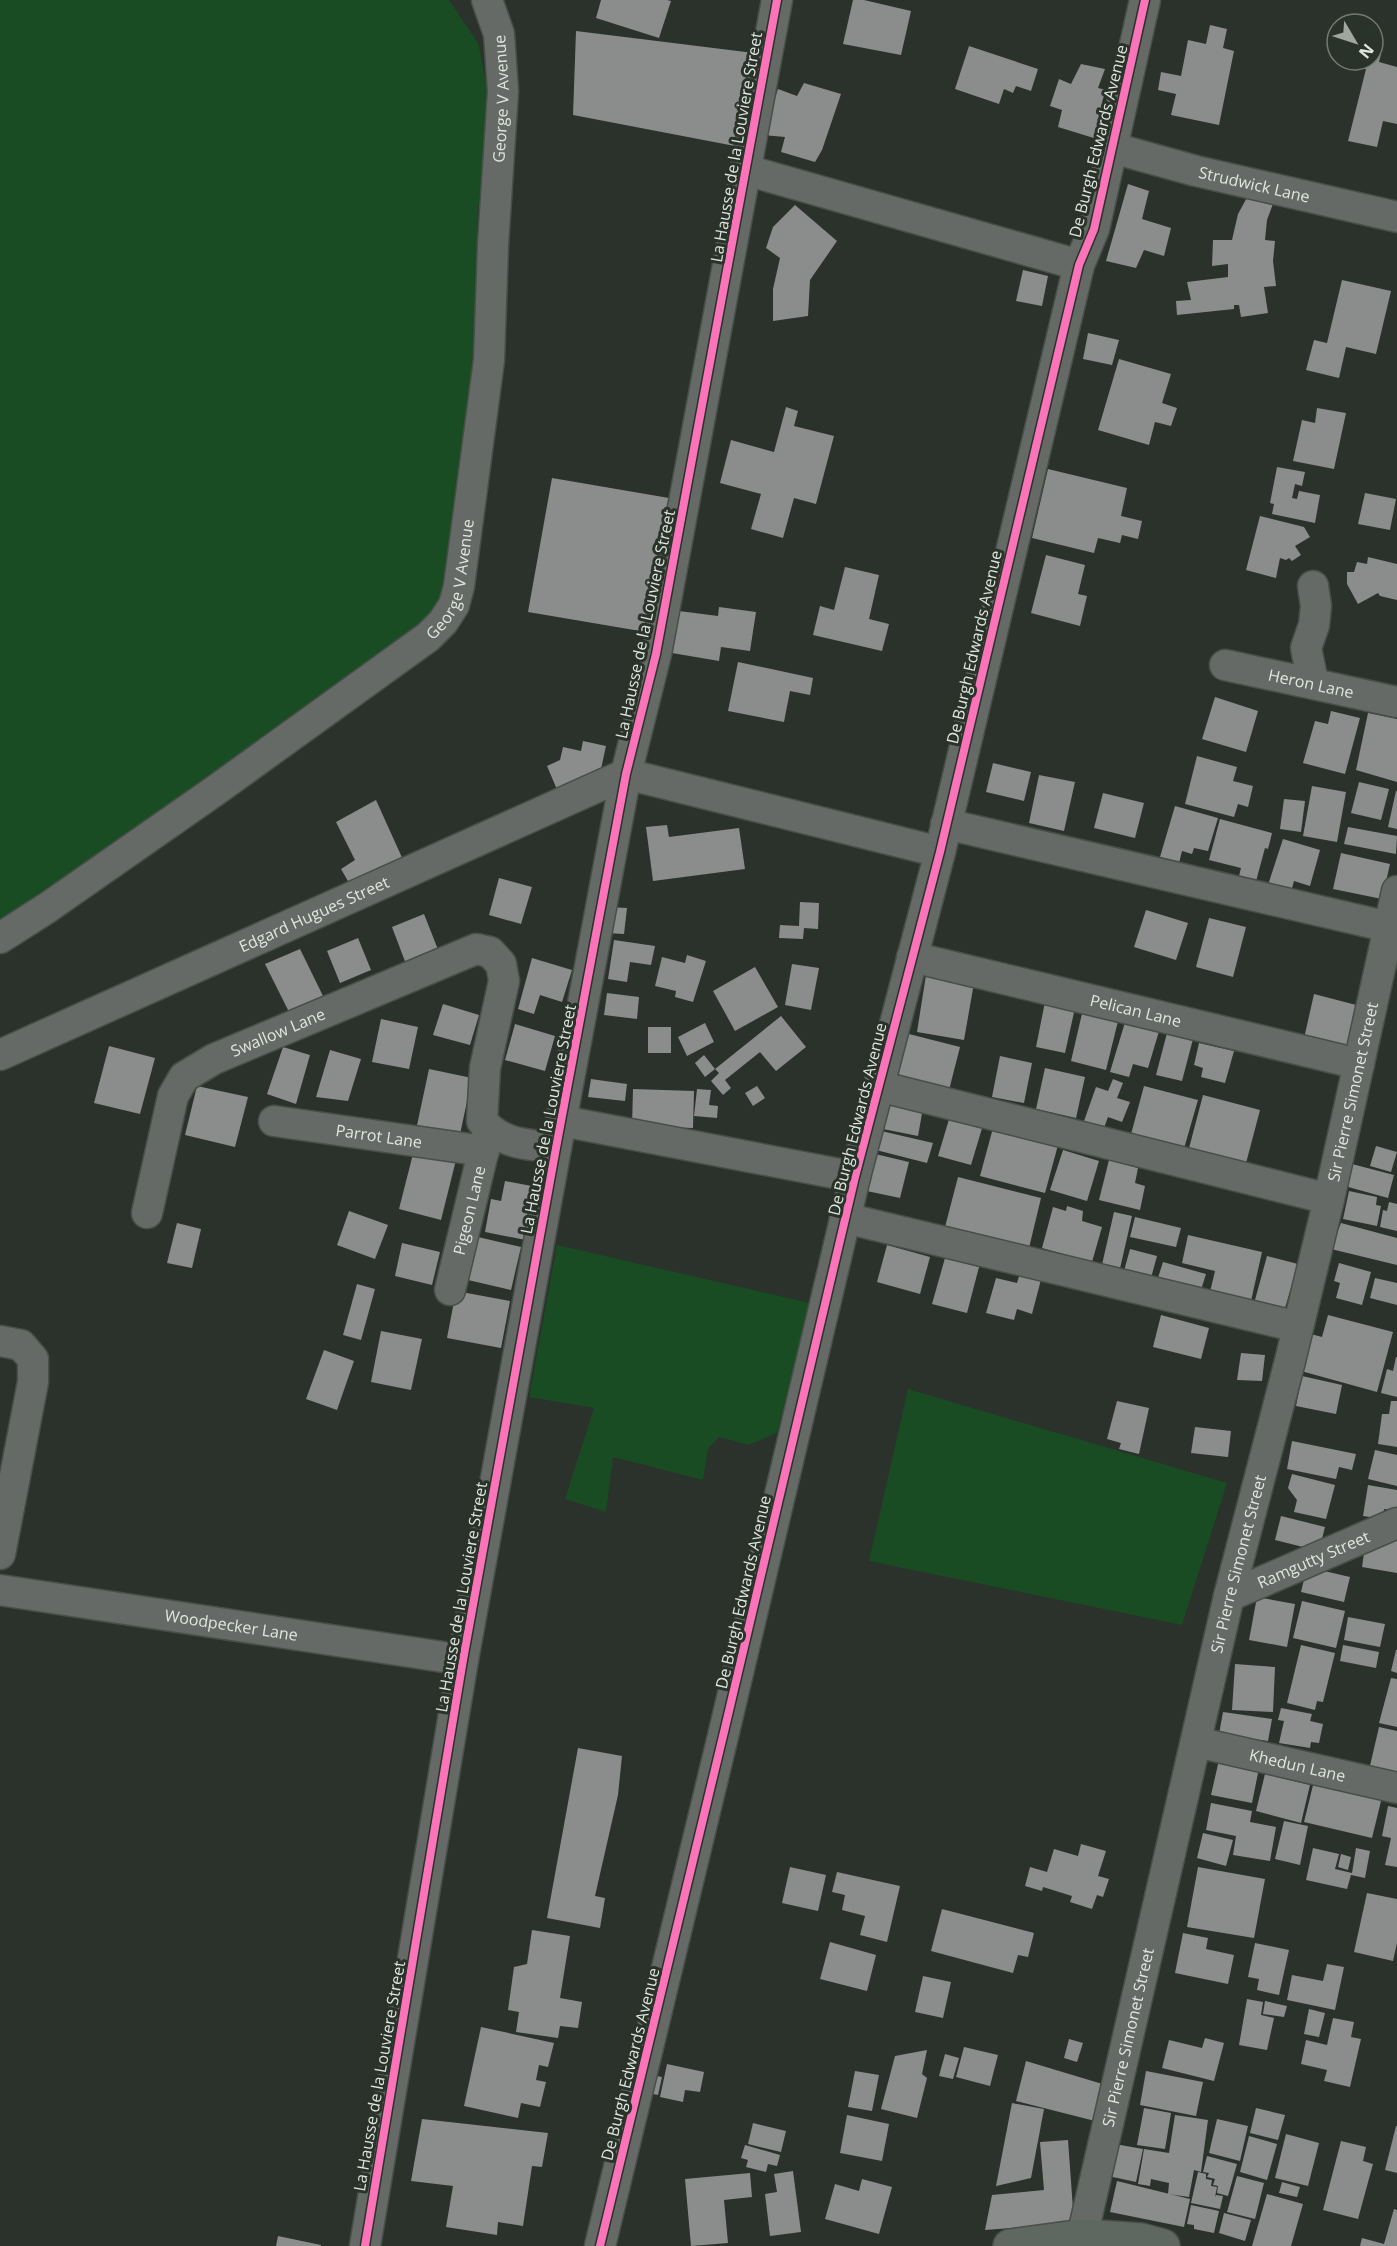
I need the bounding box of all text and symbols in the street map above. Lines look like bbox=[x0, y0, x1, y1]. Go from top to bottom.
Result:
north arrow bbox=[1325, 12, 1385, 72]
street label: La Hausse de la Louviere Street bbox=[705, 30, 767, 264]
street label: George V Avenue bbox=[487, 34, 514, 163]
text: N bbox=[1354, 39, 1379, 63]
street label: De Burgh Edwards Avenue bbox=[1063, 42, 1133, 240]
street label: Strudwick Lane bbox=[1197, 161, 1312, 208]
street label: La Hausse de la Louviere Street bbox=[610, 507, 680, 740]
street label: George V Avenue bbox=[421, 518, 479, 644]
street label: De Burgh Edwards Avenue bbox=[941, 548, 1007, 746]
street label: Heron Lane bbox=[1266, 664, 1356, 703]
street label: Edgard Hugues Street bbox=[235, 871, 393, 957]
street label: Pelican Lane bbox=[1088, 989, 1184, 1032]
street label: Sir Pierre Simonet Street bbox=[1322, 1000, 1383, 1184]
street label: La Hausse de la Louviere Street bbox=[515, 1002, 581, 1236]
street label: Swallow Lane bbox=[227, 1003, 328, 1062]
street label: De Burgh Edwards Avenue bbox=[822, 1020, 892, 1218]
street label: Parrot Lane bbox=[334, 1119, 424, 1153]
street label: Pigeon Lane bbox=[448, 1163, 491, 1257]
street label: Sir Pierre Simonet Street bbox=[1205, 1472, 1271, 1655]
street label: La Hausse de la Louviere Street bbox=[430, 1480, 492, 1714]
street label: De Burgh Edwards Avenue bbox=[710, 1493, 776, 1691]
street label: Ramgutty Street bbox=[1254, 1525, 1373, 1593]
street label: Woodpecker Lane bbox=[163, 1604, 299, 1646]
street label: Khedun Lane bbox=[1247, 1744, 1348, 1787]
street label: Sir Pierre Simonet Street bbox=[1097, 1945, 1159, 2129]
street label: La Hausse de la Louviere Street bbox=[348, 1959, 410, 2193]
street label: De Burgh Edwards Avenue bbox=[595, 1965, 665, 2163]

